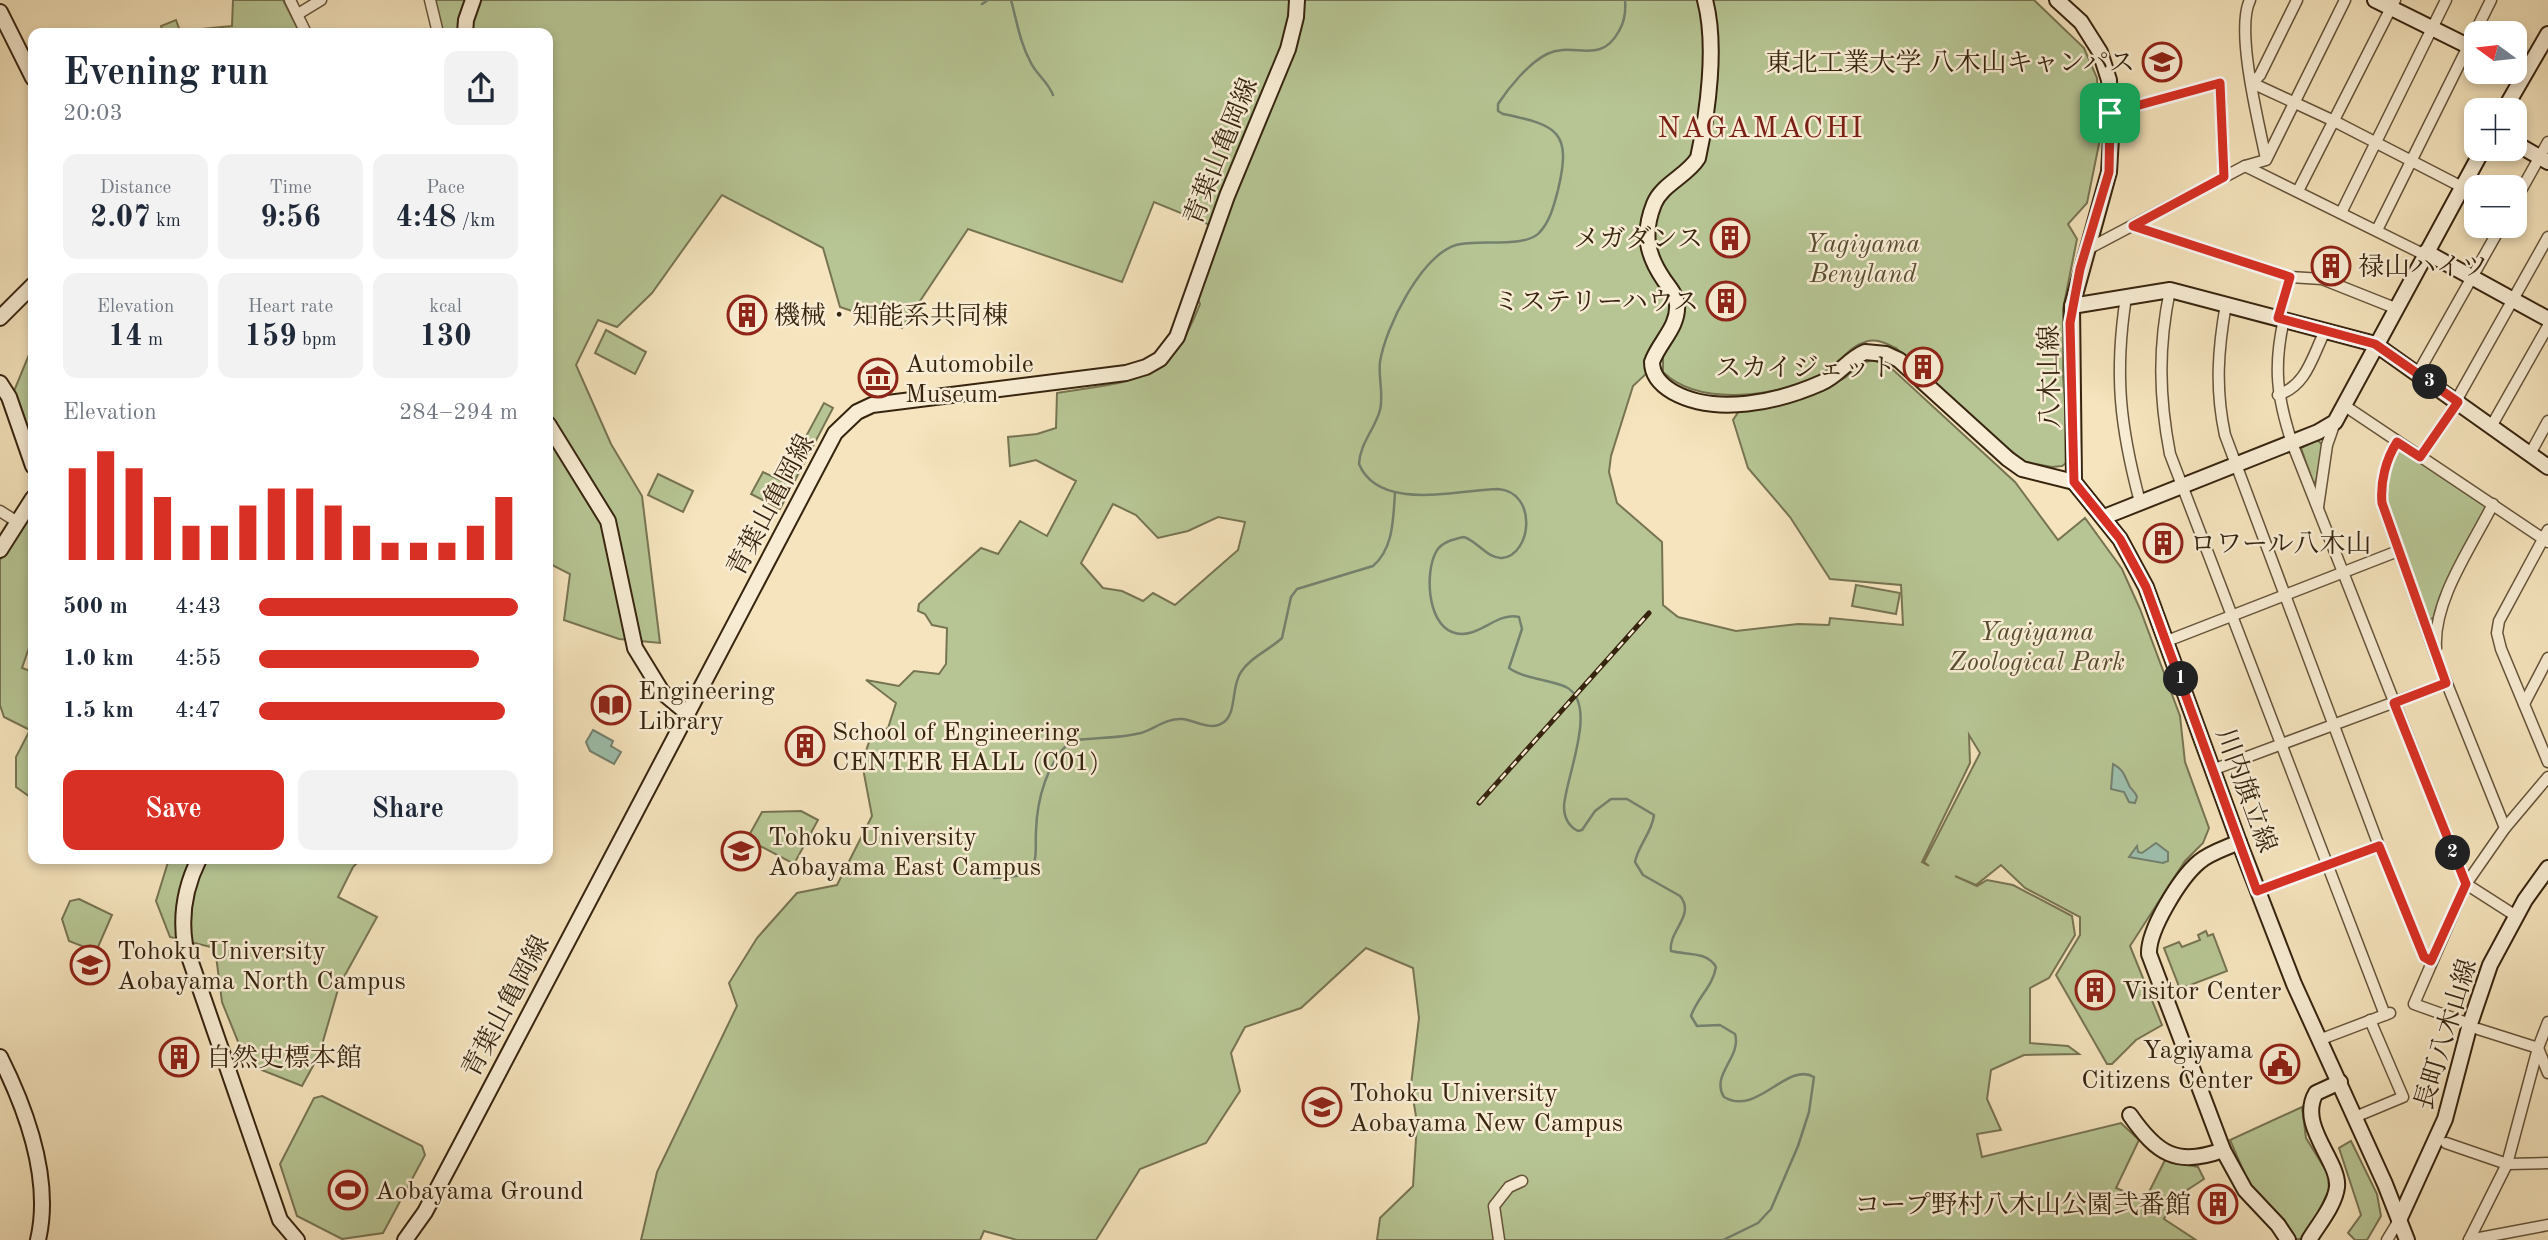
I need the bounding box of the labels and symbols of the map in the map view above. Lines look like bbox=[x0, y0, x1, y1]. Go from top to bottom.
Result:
north arrow bbox=[2464, 21, 2527, 84]
school or university icon: 東北工業大学 八木山キャンパス bbox=[2141, 41, 2183, 83]
place label: 東北工業大学 八木山キャンパス bbox=[1766, 49, 2135, 77]
street label: 青葉山亀岡線 bbox=[1179, 74, 1263, 229]
pin bbox=[2080, 83, 2140, 143]
district label: NAGAMACHI bbox=[1657, 114, 1865, 144]
building icon: メガダンス bbox=[1709, 217, 1751, 259]
place label: メガダンス bbox=[1574, 225, 1703, 253]
park label: Yagiyama Benyland bbox=[1806, 232, 1920, 288]
building icon: 禄山ハイツ bbox=[2310, 245, 2352, 287]
place label: 禄山ハイツ bbox=[2358, 253, 2488, 281]
building icon: ミステリーハウス bbox=[1705, 280, 1747, 322]
place label: ミステリーハウス bbox=[1494, 289, 1699, 316]
building icon: 機械・知能系共同棟 bbox=[726, 294, 768, 336]
place label: 機械・知能系共同棟 bbox=[774, 302, 1008, 330]
street label: 八木山線 bbox=[2035, 325, 2065, 429]
building icon: スカイジェット bbox=[1902, 346, 1944, 388]
place label: Automobile Museum bbox=[905, 352, 1034, 408]
place label: スカイジェット bbox=[1715, 355, 1896, 382]
museum icon: Automobile Museum bbox=[857, 357, 899, 399]
pin: 3 bbox=[2412, 364, 2448, 400]
street label: 青葉山亀岡線 bbox=[722, 430, 820, 581]
building icon: ロワール八木山 bbox=[2142, 522, 2184, 564]
place label: ロワール八木山 bbox=[2190, 530, 2371, 558]
park label: Yagiyama Zoological Park bbox=[1949, 620, 2125, 676]
pin: 1 bbox=[2164, 662, 2198, 696]
place label: Engineering Library bbox=[638, 679, 775, 735]
library icon: Engineering Library bbox=[590, 684, 632, 726]
place label: School of Engineering CENTER HALL (C01) bbox=[832, 720, 1099, 776]
street label: 川内旗立線 bbox=[2211, 724, 2281, 856]
building icon: School of Engineering CENTER HALL (C01) bbox=[784, 725, 826, 767]
place label: Tohoku University Aobayama East Campus bbox=[768, 825, 1041, 881]
school or university icon: Tohoku University Aobayama East Campus bbox=[720, 830, 762, 872]
pin: 2 bbox=[2436, 836, 2470, 870]
street label: 青葉山亀岡線 bbox=[457, 931, 555, 1082]
place label: Tohoku University Aobayama North Campus bbox=[117, 939, 406, 995]
school or university icon: Tohoku University Aobayama North Campus bbox=[69, 944, 111, 986]
street label: 長町八木山線 bbox=[2410, 956, 2482, 1113]
building icon: Visitor Center bbox=[2074, 969, 2116, 1011]
place label: Visitor Center bbox=[2122, 979, 2282, 1005]
building icon: 自然史標本館 bbox=[158, 1036, 200, 1078]
place label: Yagiyama Citizens Center bbox=[2081, 1038, 2253, 1094]
public building icon: Yagiyama Citizens Center bbox=[2259, 1043, 2301, 1085]
place label: 自然史標本館 bbox=[206, 1044, 362, 1072]
place label: Tohoku University Aobayama New Campus bbox=[1349, 1081, 1623, 1137]
school or university icon: Tohoku University Aobayama New Campus bbox=[1301, 1086, 1343, 1128]
sports icon: Aobayama Ground bbox=[327, 1169, 369, 1211]
place label: Aobayama Ground bbox=[375, 1179, 584, 1205]
building icon: コープ野村八木山公園弐番館 bbox=[2197, 1183, 2239, 1225]
place label: コープ野村八木山公園弐番館 bbox=[1854, 1191, 2191, 1219]

